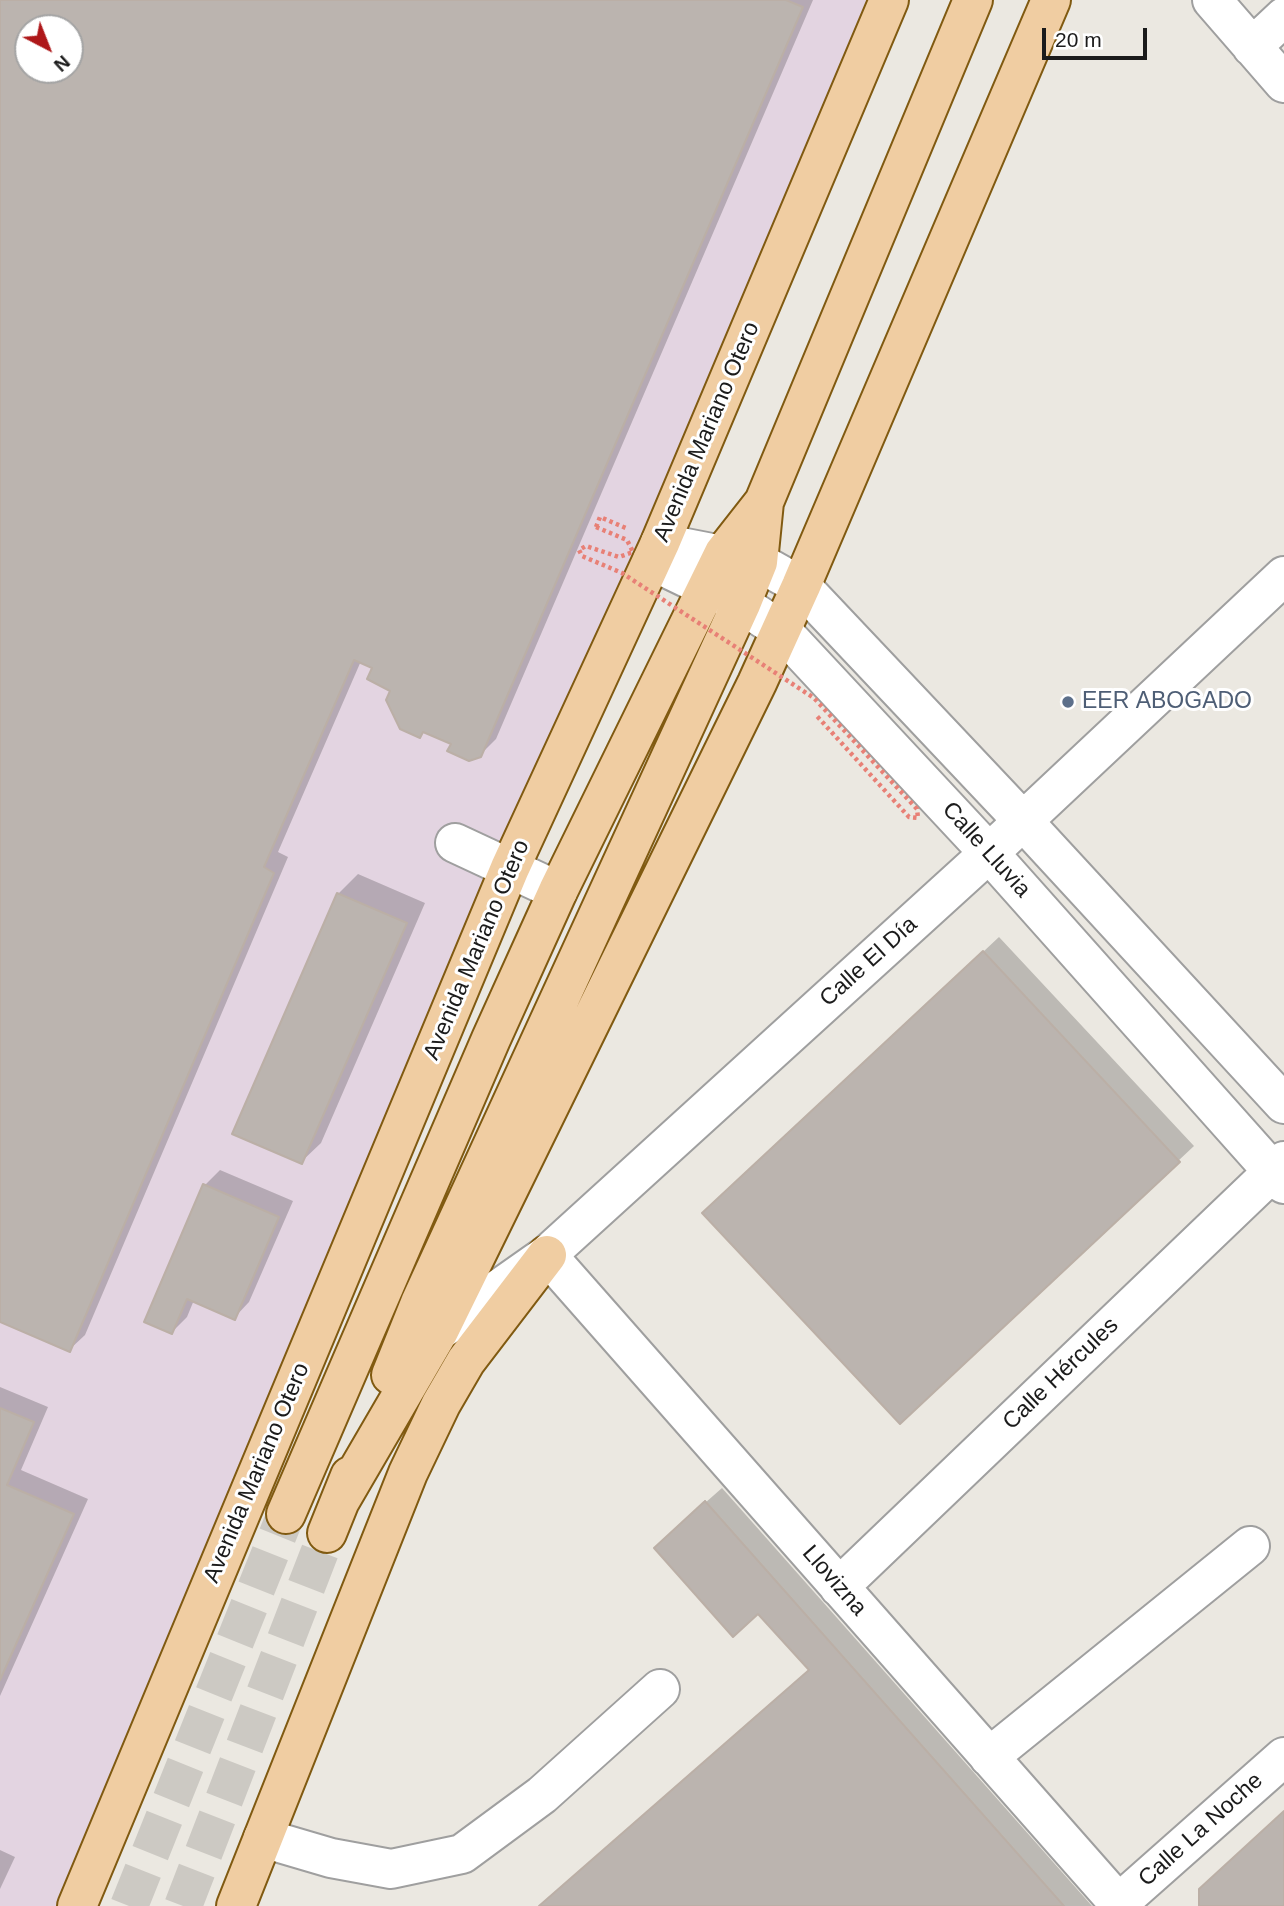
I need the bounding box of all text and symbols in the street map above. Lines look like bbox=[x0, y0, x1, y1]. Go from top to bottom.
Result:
north arrow bbox=[14, 14, 84, 84]
scale bar bbox=[1046, 14, 1151, 58]
text: 20 m bbox=[1055, 28, 1102, 51]
text: N bbox=[50, 51, 74, 76]
street label: Avenida Mariano Otero bbox=[648, 318, 766, 546]
place label: EER ABOGADO bbox=[1082, 688, 1252, 716]
marker: EER ABOGADO bbox=[1060, 694, 1076, 710]
street label: Calle Lluvia bbox=[936, 797, 1036, 903]
street label: Avenida Mariano Otero bbox=[418, 836, 536, 1064]
street label: Calle El Día bbox=[815, 911, 923, 1013]
street label: Calle Hércules bbox=[998, 1312, 1124, 1436]
street label: Avenida Mariano Otero bbox=[198, 1359, 316, 1587]
street label: Llovizna bbox=[796, 1540, 872, 1622]
street label: Calle La Noche bbox=[1133, 1767, 1269, 1893]

